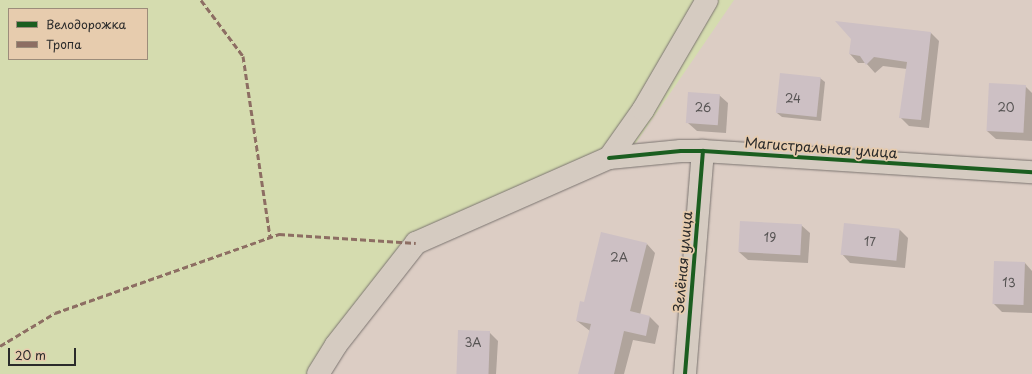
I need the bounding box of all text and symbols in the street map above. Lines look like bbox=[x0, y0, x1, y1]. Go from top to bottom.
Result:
legend bbox=[8, 8, 148, 60]
text: Велодорожка bbox=[46, 15, 126, 33]
text: Тропа bbox=[46, 35, 82, 53]
house number: 24 bbox=[785, 92, 801, 106]
house number: 26 bbox=[695, 101, 711, 115]
house number: 20 bbox=[997, 101, 1015, 115]
street label: Магистральная улица bbox=[744, 134, 898, 162]
street label: Зелёная улица bbox=[670, 210, 696, 314]
house number: 19 bbox=[764, 231, 776, 245]
house number: 17 bbox=[864, 235, 876, 249]
house number: 2А bbox=[610, 251, 628, 265]
house number: 13 bbox=[1002, 276, 1016, 290]
house number: 3А bbox=[464, 336, 482, 350]
scale bar bbox=[10, 340, 78, 366]
text: 20 m bbox=[15, 346, 46, 364]

